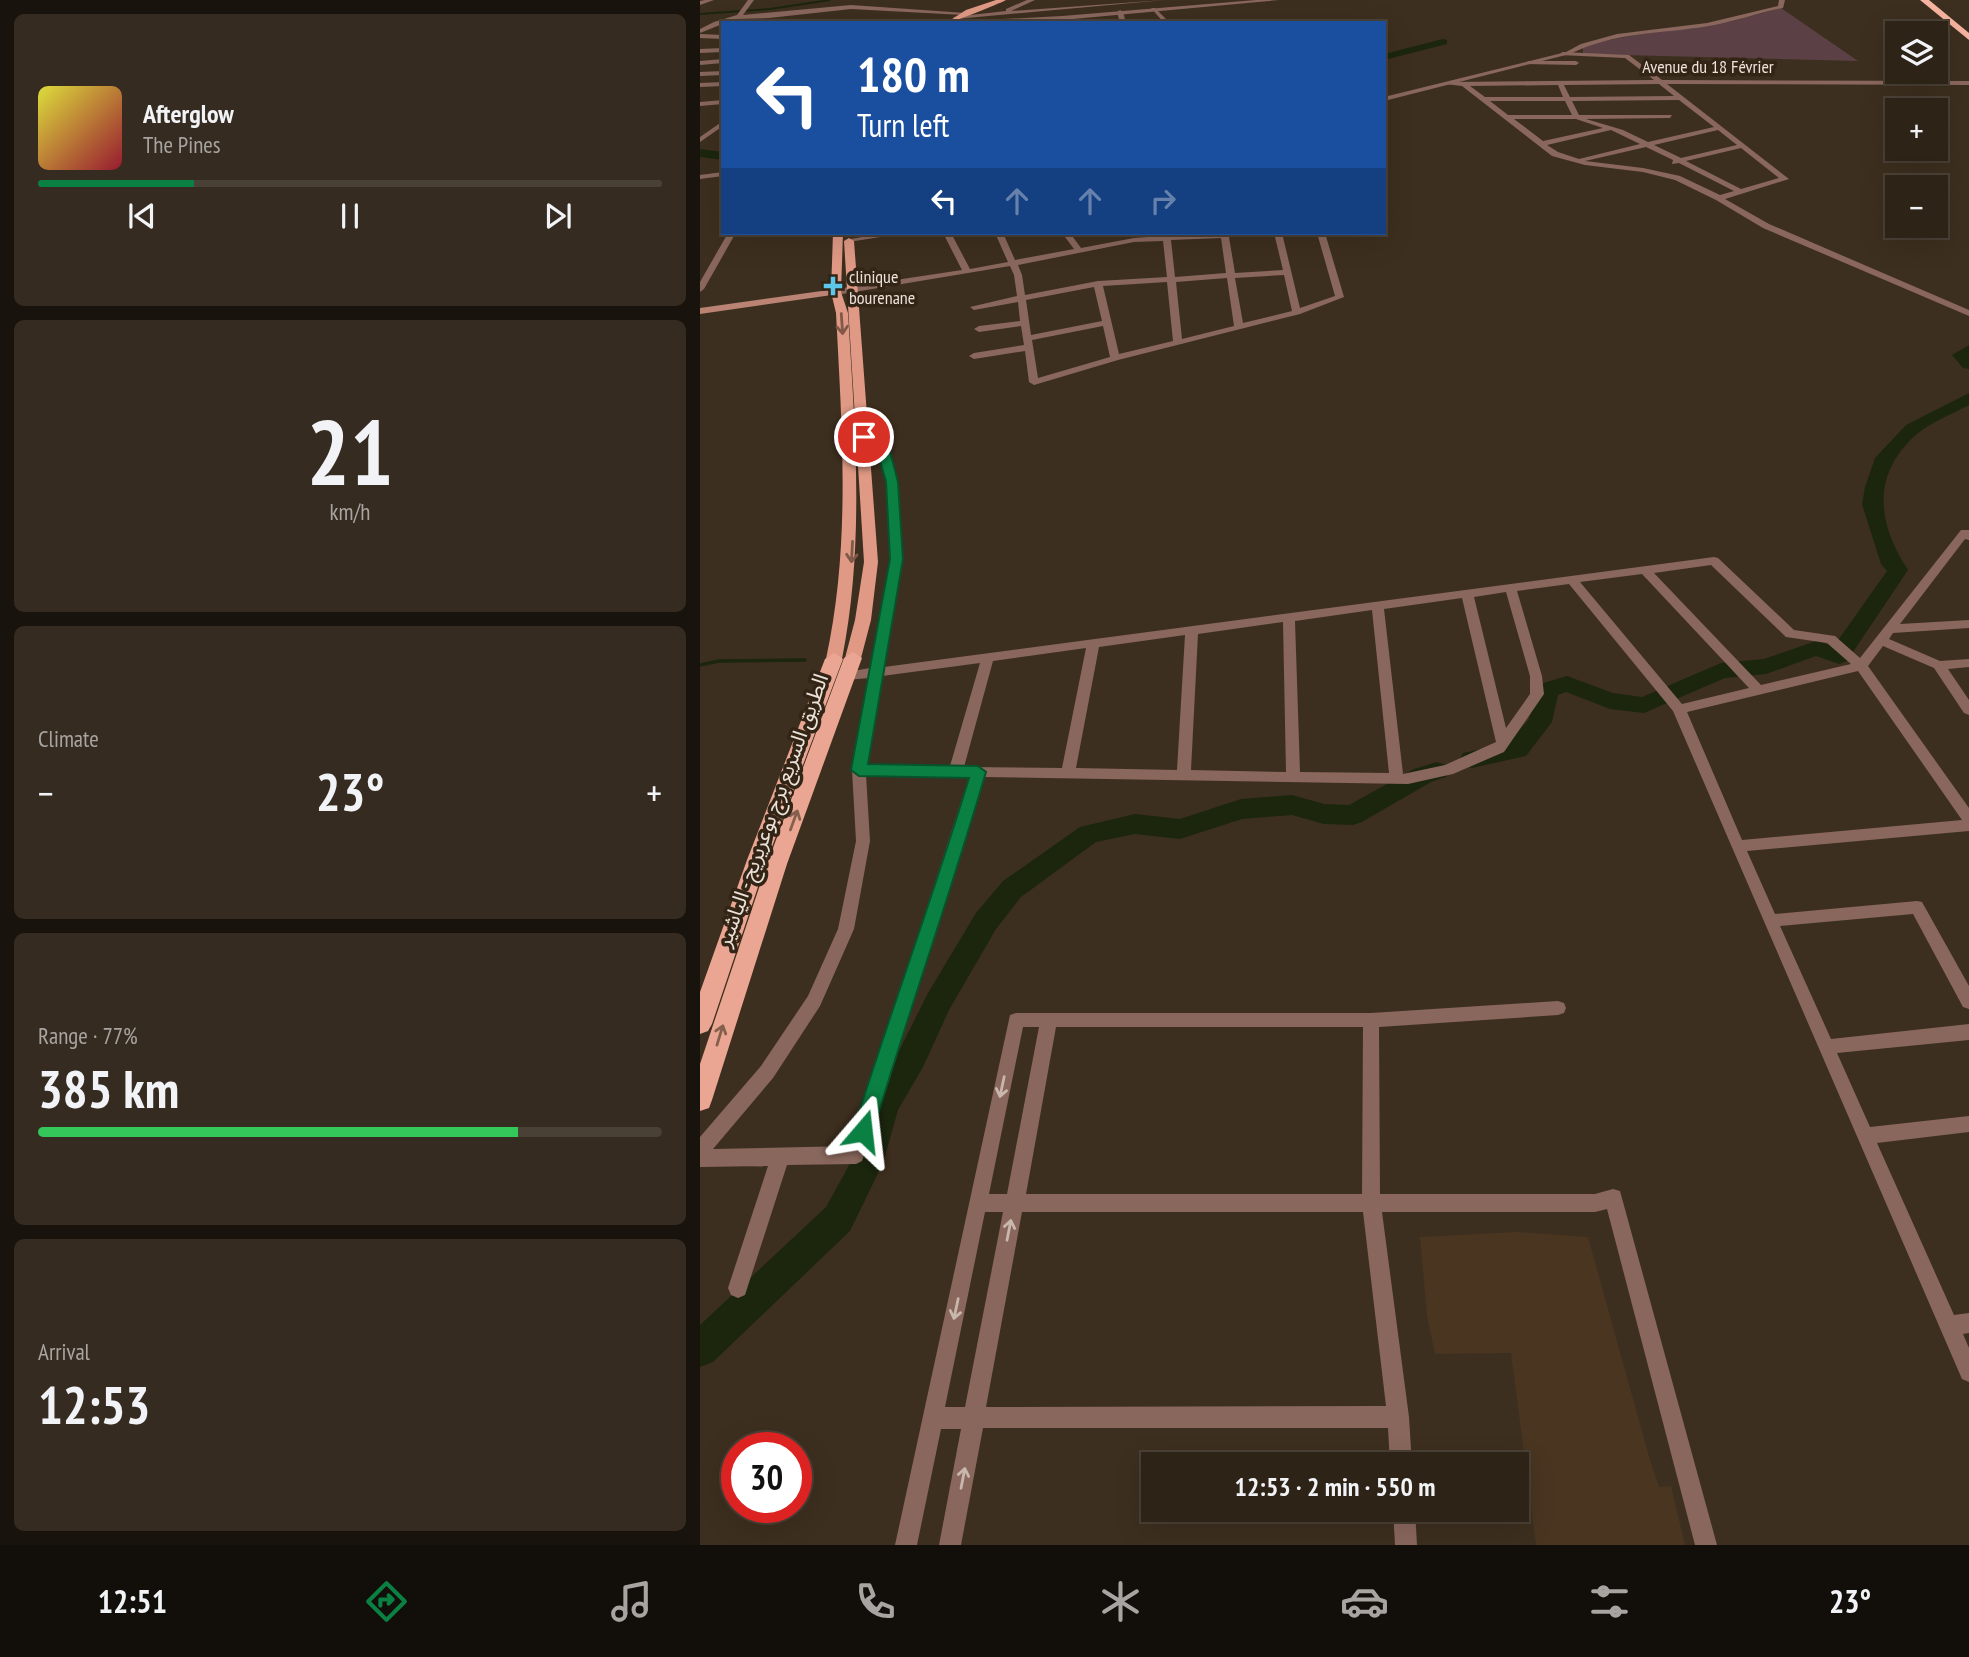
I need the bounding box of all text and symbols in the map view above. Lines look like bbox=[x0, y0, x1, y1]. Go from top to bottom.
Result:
map controls bbox=[1885, 21, 1948, 238]
button: layers bbox=[1885, 21, 1948, 84]
text: 180 m bbox=[857, 42, 970, 106]
icon: left bbox=[742, 49, 833, 140]
street label: Avenue du 18 Février bbox=[1642, 55, 1774, 78]
text: Afterglow bbox=[143, 97, 234, 130]
button: + bbox=[1885, 98, 1948, 161]
text: Turn left bbox=[857, 104, 949, 146]
text: The Pines bbox=[143, 130, 221, 159]
button: − bbox=[1885, 175, 1948, 238]
icon: left bbox=[925, 182, 963, 220]
icon: ahead bbox=[998, 182, 1036, 220]
icon: ahead bbox=[1071, 182, 1109, 220]
icon: right bbox=[1144, 182, 1182, 220]
icon: previous bbox=[123, 197, 161, 235]
icon: pause bbox=[331, 197, 369, 235]
icon: next bbox=[539, 197, 577, 235]
place label: clinique bourenane bbox=[849, 265, 915, 309]
marker: clinique bourenane bbox=[823, 276, 843, 296]
one-way arrow bbox=[836, 313, 849, 336]
text: 21 bbox=[307, 392, 394, 510]
pin bbox=[834, 407, 894, 467]
icon: arrive bbox=[845, 418, 883, 456]
text: km/h bbox=[330, 497, 370, 526]
one-way arrow bbox=[845, 540, 858, 563]
street label: الطريق السريع برج بوعريريج - الياشير bbox=[710, 670, 836, 952]
text: Climate bbox=[38, 724, 99, 753]
text: 23° bbox=[316, 758, 384, 825]
text: − bbox=[38, 768, 54, 817]
text: + bbox=[646, 768, 662, 817]
one-way arrow bbox=[788, 809, 801, 831]
text: Range · 77% bbox=[38, 1021, 138, 1050]
one-way arrow bbox=[714, 1024, 727, 1046]
text: 385 km bbox=[38, 1055, 179, 1122]
one-way arrow bbox=[995, 1075, 1009, 1098]
position arrow bbox=[826, 1094, 900, 1168]
one-way arrow bbox=[1003, 1219, 1016, 1242]
one-way arrow bbox=[948, 1297, 962, 1320]
text: Arrival bbox=[38, 1337, 90, 1366]
text: 12:53 bbox=[38, 1371, 150, 1438]
speed limit sign: 30 bbox=[721, 1432, 812, 1523]
one-way arrow bbox=[956, 1467, 970, 1490]
text: 12:53 · 2 min · 550 m bbox=[1235, 1470, 1435, 1503]
icon: directions bbox=[362, 1577, 411, 1626]
icon: music bbox=[607, 1577, 656, 1626]
icon: phone bbox=[851, 1577, 900, 1626]
icon: climate bbox=[1096, 1577, 1145, 1626]
icon: car bbox=[1340, 1577, 1389, 1626]
icon: filters bbox=[1585, 1577, 1634, 1626]
text: 12:51 bbox=[98, 1580, 167, 1622]
text: 23° bbox=[1829, 1580, 1871, 1622]

